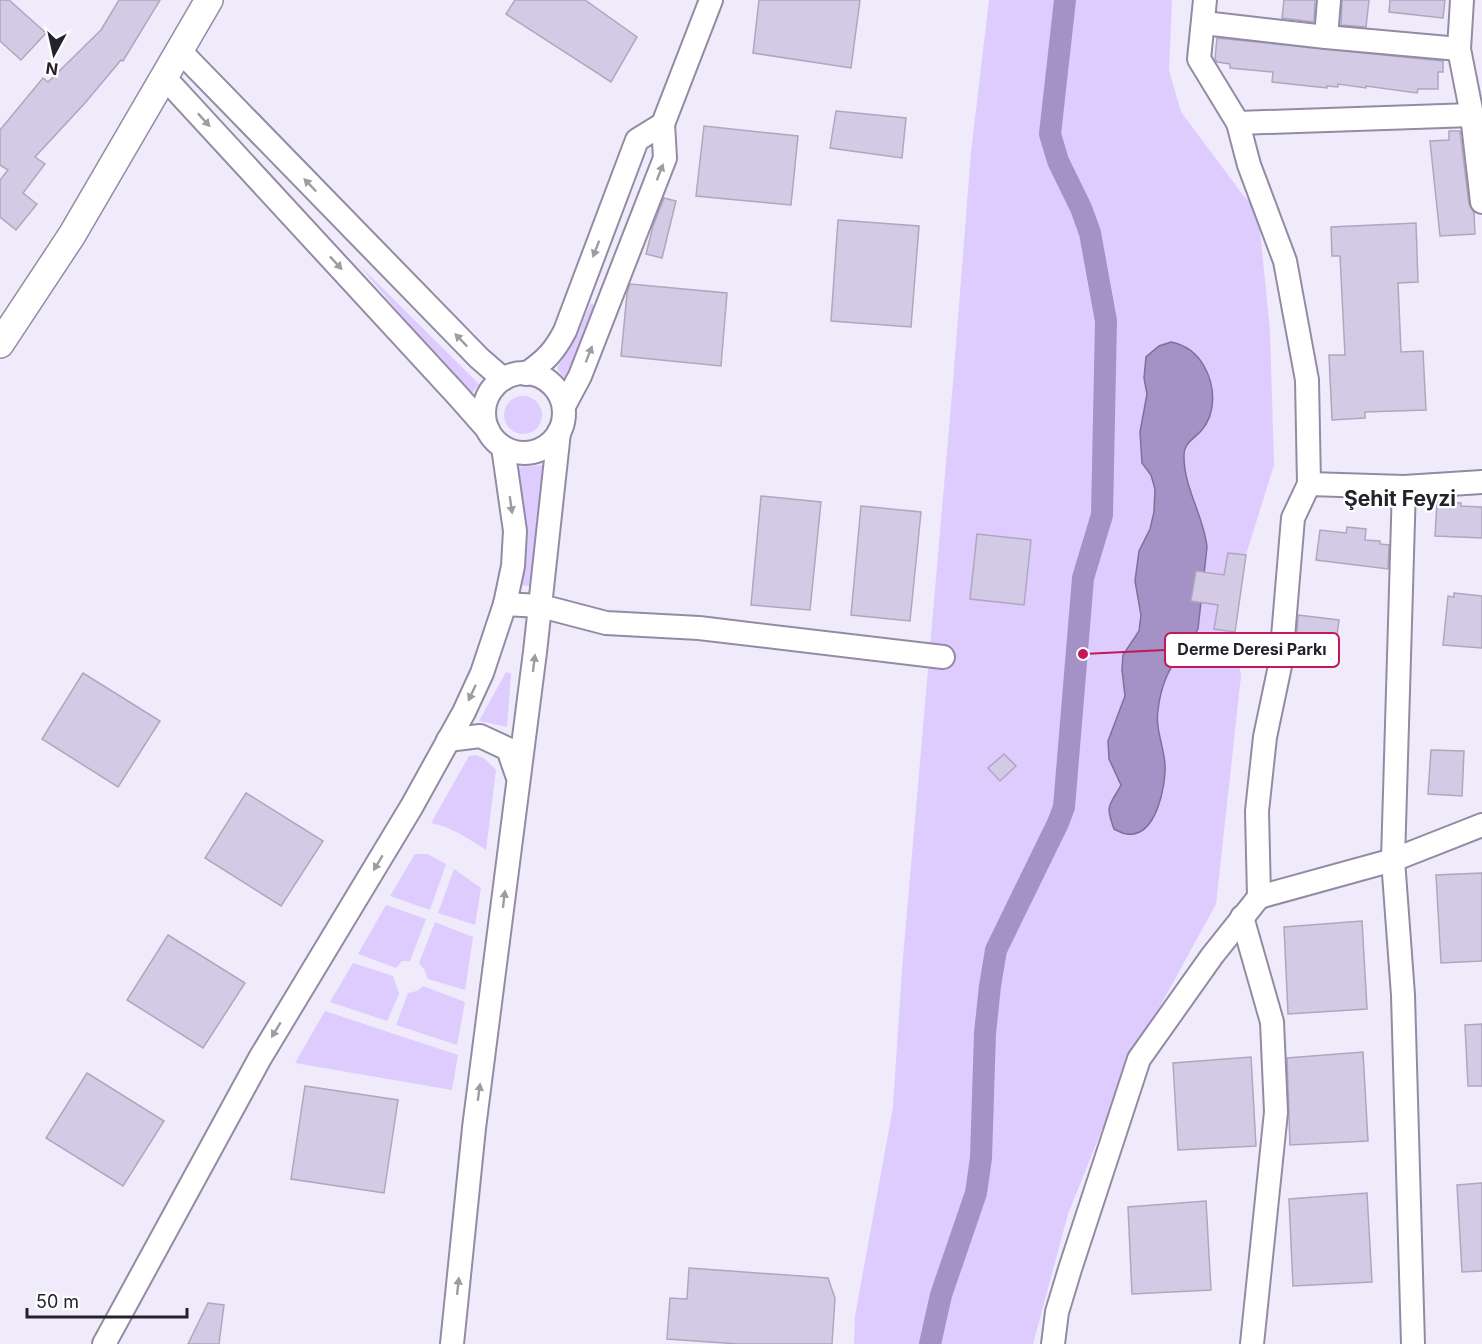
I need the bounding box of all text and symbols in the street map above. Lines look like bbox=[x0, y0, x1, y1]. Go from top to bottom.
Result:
north arrow bbox=[24, 24, 84, 84]
text: N bbox=[44, 58, 59, 80]
one-way arrow bbox=[197, 112, 210, 127]
one-way arrow bbox=[656, 163, 665, 181]
one-way arrow bbox=[303, 177, 317, 192]
one-way arrow bbox=[591, 240, 601, 258]
one-way arrow bbox=[329, 256, 343, 271]
one-way arrow bbox=[454, 333, 468, 347]
one-way arrow bbox=[585, 345, 595, 363]
district label: Şehit Feyzi bbox=[1344, 486, 1456, 511]
one-way arrow bbox=[507, 496, 516, 515]
callout: Derme Deresi Parkı bbox=[1165, 633, 1339, 667]
text: Derme Deresi Parkı bbox=[1177, 639, 1327, 659]
one-way arrow bbox=[529, 654, 538, 673]
one-way arrow bbox=[468, 684, 477, 701]
one-way arrow bbox=[372, 855, 383, 871]
one-way arrow bbox=[499, 889, 509, 908]
one-way arrow bbox=[271, 1022, 282, 1038]
one-way arrow bbox=[474, 1082, 483, 1101]
one-way arrow bbox=[453, 1276, 463, 1295]
scale bar bbox=[27, 1281, 188, 1319]
text: 50 m bbox=[36, 1291, 79, 1312]

